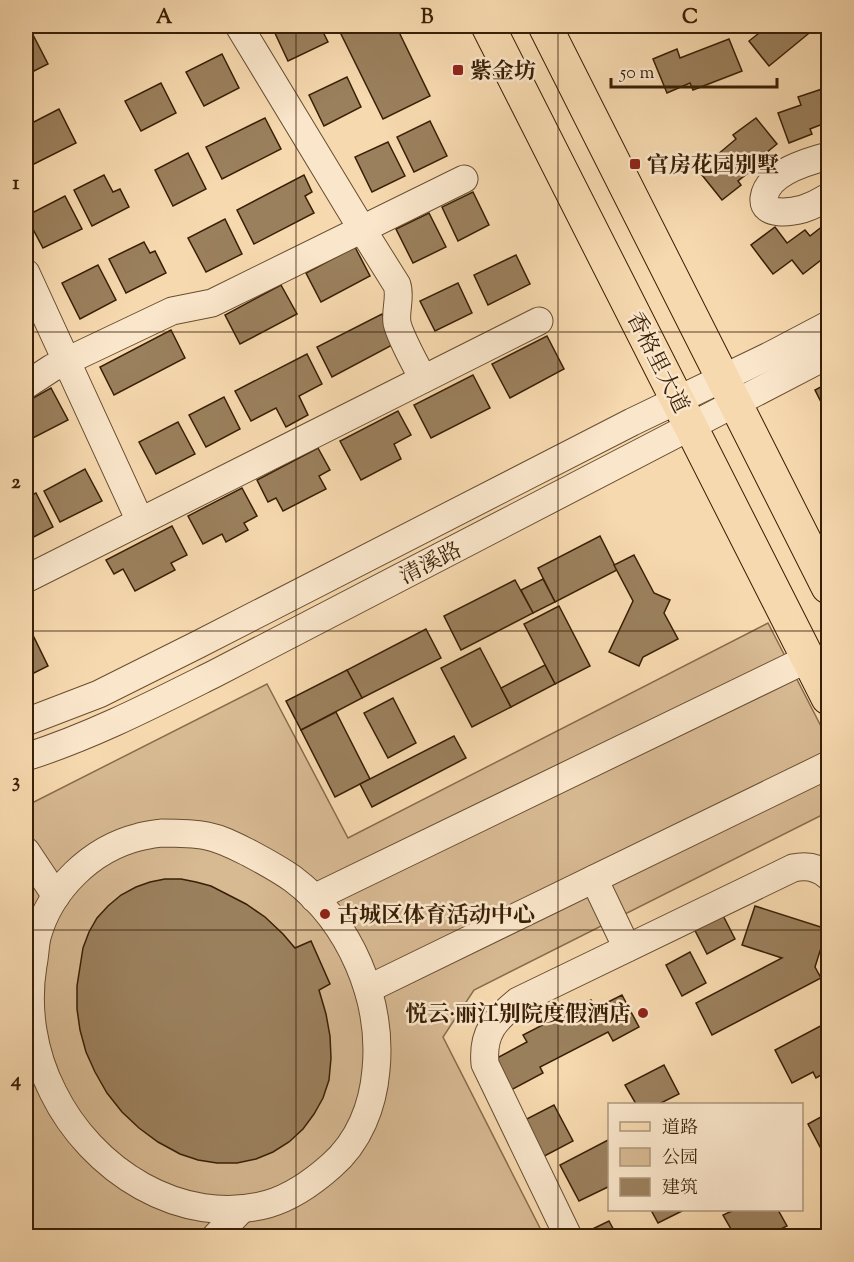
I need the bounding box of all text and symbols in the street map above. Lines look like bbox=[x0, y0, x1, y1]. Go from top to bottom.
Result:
text: A bbox=[156, 4, 173, 33]
text: B bbox=[421, 4, 434, 33]
text: C bbox=[682, 4, 698, 33]
scale bar bbox=[611, 51, 778, 89]
place label: 紫金坊 bbox=[470, 57, 536, 89]
text: 50 m bbox=[619, 61, 655, 87]
marker: 紫金坊 bbox=[451, 63, 465, 77]
place label: 官房花园别墅 bbox=[647, 151, 779, 183]
marker: 官房花园别墅 bbox=[628, 157, 642, 171]
text: 1 bbox=[13, 170, 20, 199]
street label: 香格里大道 bbox=[617, 307, 696, 420]
text: 2 bbox=[11, 469, 21, 498]
street label: 清溪路 bbox=[395, 535, 468, 594]
text: 3 bbox=[12, 768, 20, 797]
place label: 古城区体育活动中心 bbox=[337, 901, 535, 933]
marker: 古城区体育活动中心 bbox=[318, 907, 332, 921]
place label: 悦云·丽江别院度假酒店 bbox=[405, 1000, 631, 1032]
marker: 悦云·丽江别院度假酒店 bbox=[636, 1006, 650, 1020]
text: 4 bbox=[10, 1067, 21, 1096]
legend bbox=[608, 1103, 803, 1211]
text: 道路 bbox=[662, 1116, 698, 1142]
text: 公园 bbox=[662, 1146, 698, 1172]
text: 建筑 bbox=[662, 1176, 698, 1202]

